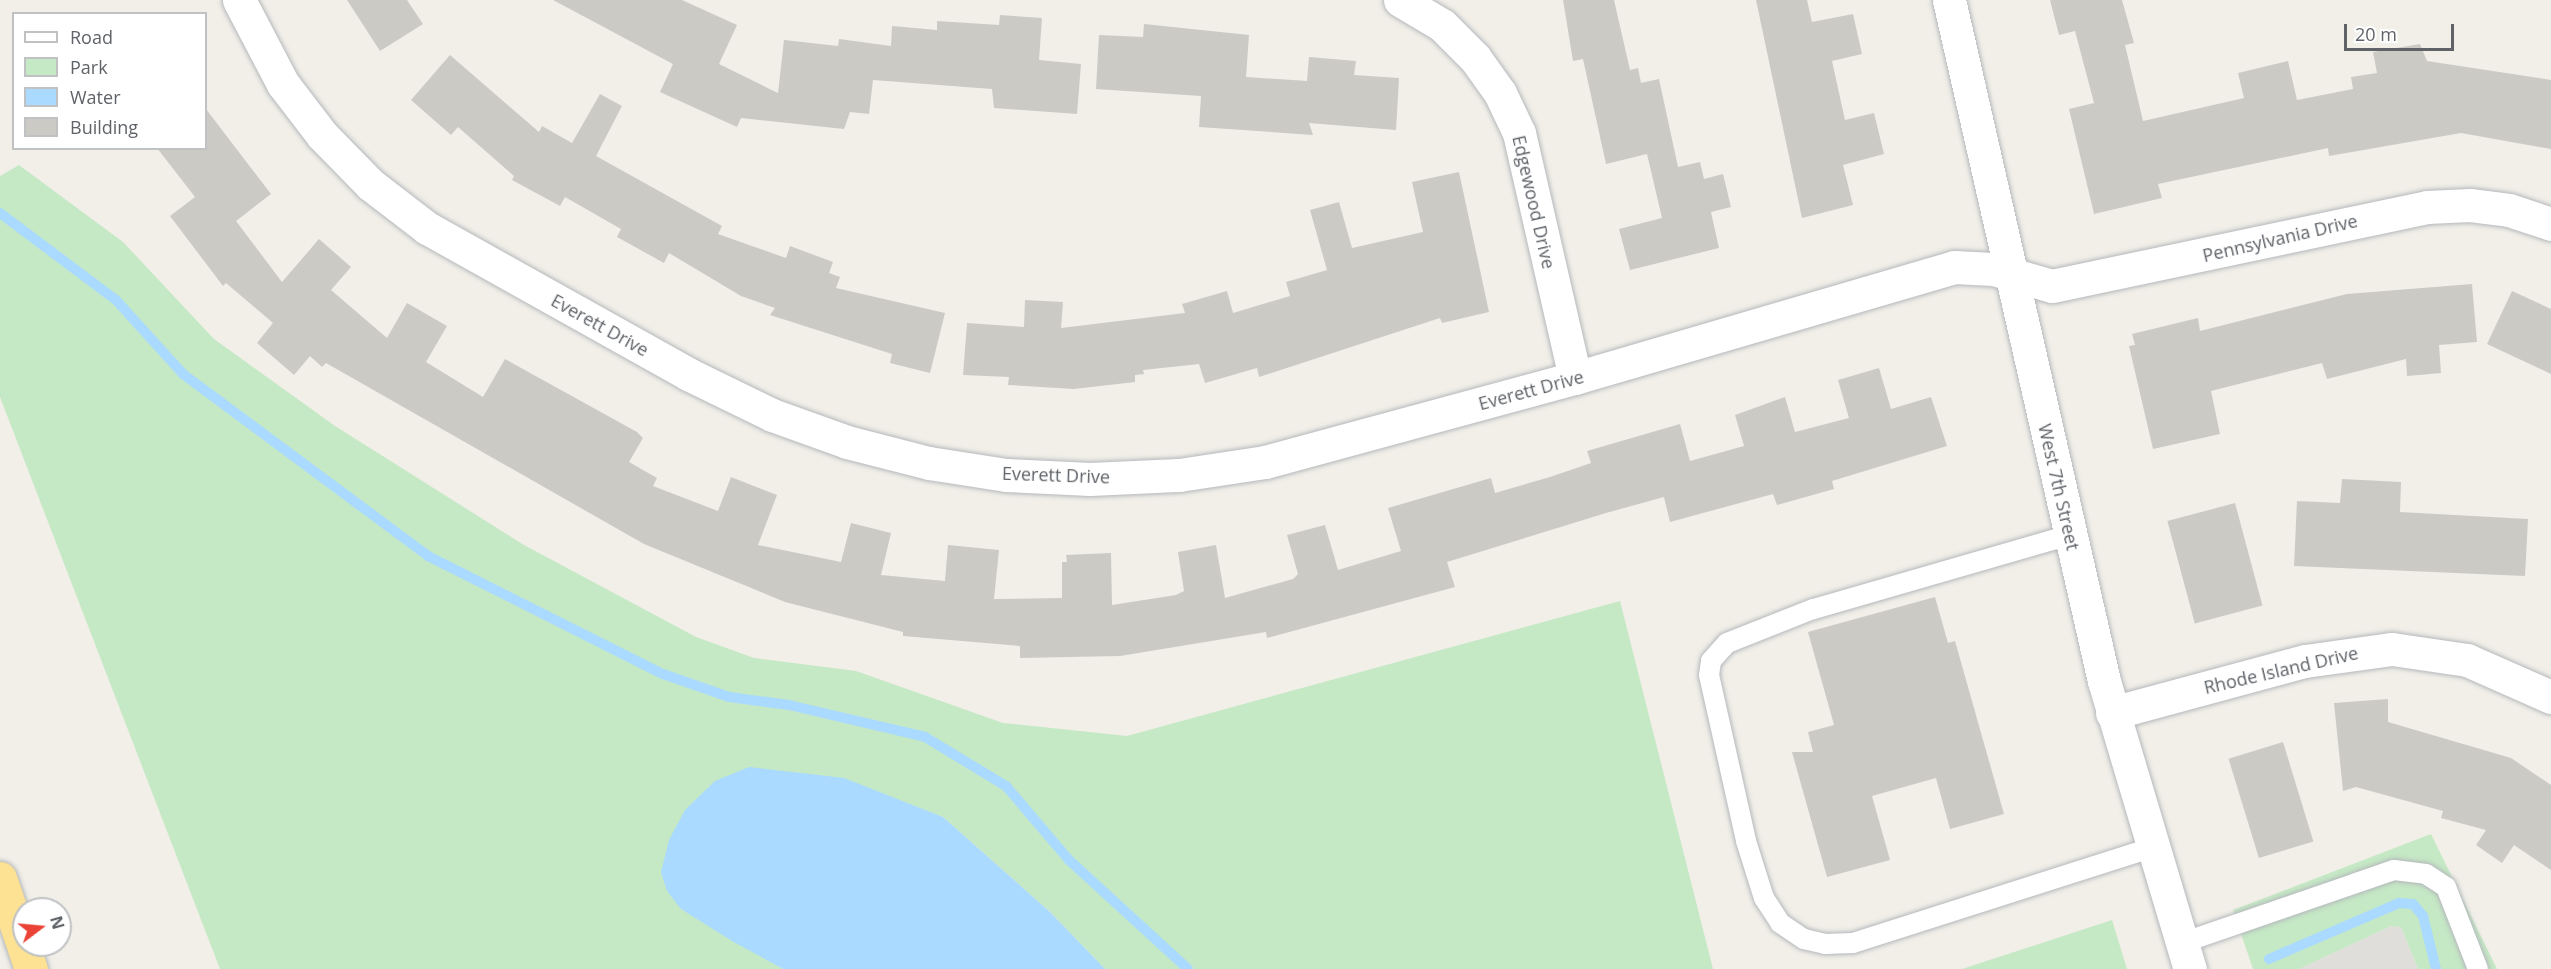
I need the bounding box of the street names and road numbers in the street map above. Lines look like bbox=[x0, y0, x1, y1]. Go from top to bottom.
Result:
street label: Edgewood Drive bbox=[1508, 133, 1560, 271]
street label: Pennsylvania Drive bbox=[2200, 210, 2360, 266]
street label: Everett Drive bbox=[547, 289, 653, 361]
street label: Everett Drive bbox=[1476, 366, 1586, 414]
street label: West 7th Street bbox=[2034, 422, 2084, 552]
street label: Everett Drive bbox=[1002, 462, 1110, 488]
street label: Rhode Island Drive bbox=[2202, 642, 2360, 698]

